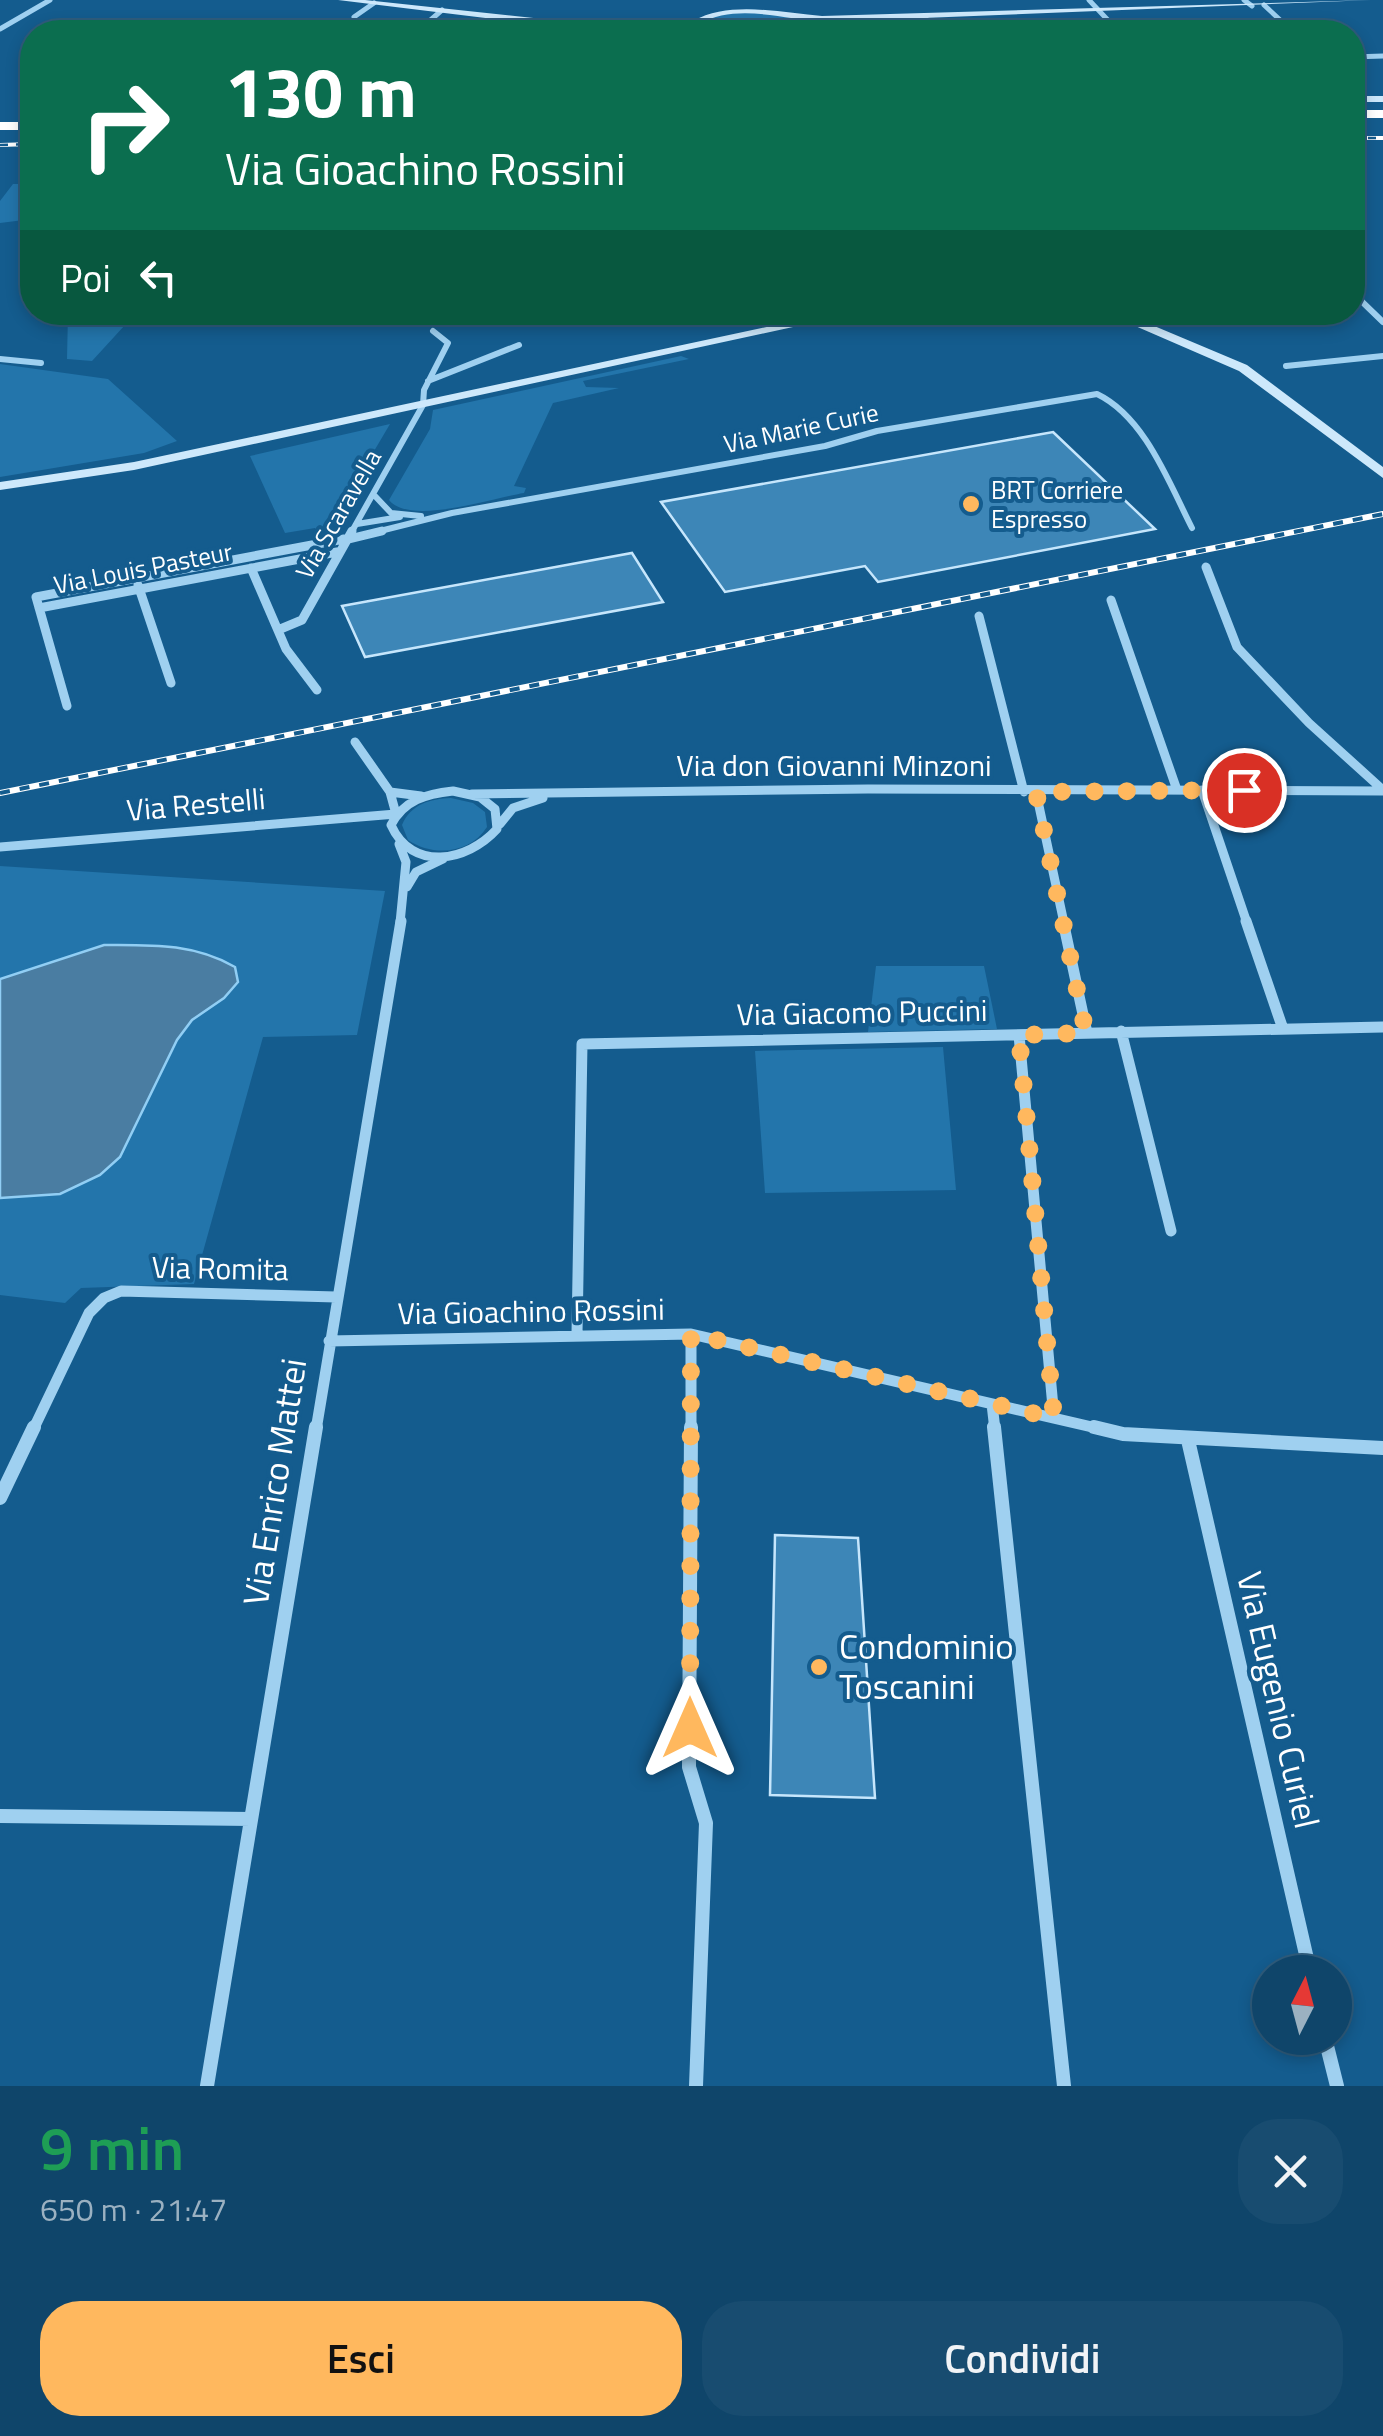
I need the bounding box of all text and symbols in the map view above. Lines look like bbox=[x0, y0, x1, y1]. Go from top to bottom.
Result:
text: 130 m bbox=[225, 38, 417, 144]
icon: right bbox=[60, 60, 190, 190]
text: Via Gioachino Rossini bbox=[225, 134, 626, 202]
text: Poi bbox=[60, 249, 111, 307]
icon: left bbox=[131, 250, 186, 305]
street label: Via Marie Curie bbox=[720, 393, 882, 463]
street label: Via Scaravella bbox=[285, 441, 391, 586]
place label: BRT Corriere Espresso bbox=[991, 471, 1123, 538]
marker: BRT Corriere Espresso bbox=[960, 493, 982, 515]
street label: Via Louis Pasteur bbox=[50, 532, 236, 604]
street label: Via don Giovanni Minzoni bbox=[676, 742, 992, 788]
pin bbox=[1202, 748, 1287, 833]
icon: arrive bbox=[1217, 763, 1272, 818]
street label: Via Restelli bbox=[125, 775, 267, 833]
street label: Via Giacomo Puccini bbox=[736, 987, 988, 1037]
street label: Via Romita bbox=[151, 1244, 289, 1292]
street label: Via Gioachino Rossini bbox=[397, 1286, 665, 1336]
street label: Via Enrico Mattei bbox=[228, 1355, 320, 1609]
street label: Via Eugenio Curiel bbox=[1223, 1566, 1335, 1833]
place label: Condominio Toscanini bbox=[839, 1619, 1014, 1713]
marker: Condominio Toscanini bbox=[808, 1656, 830, 1678]
position arrow bbox=[638, 1676, 742, 1780]
north arrow bbox=[1252, 1955, 1352, 2055]
map controls bbox=[1252, 1955, 1352, 2055]
text: 9 min bbox=[40, 2102, 184, 2193]
button: close bbox=[1238, 2119, 1343, 2224]
text: 650 m · 21:47 bbox=[40, 2185, 227, 2233]
button: Esci bbox=[40, 2301, 682, 2416]
button: Condividi bbox=[702, 2301, 1343, 2416]

